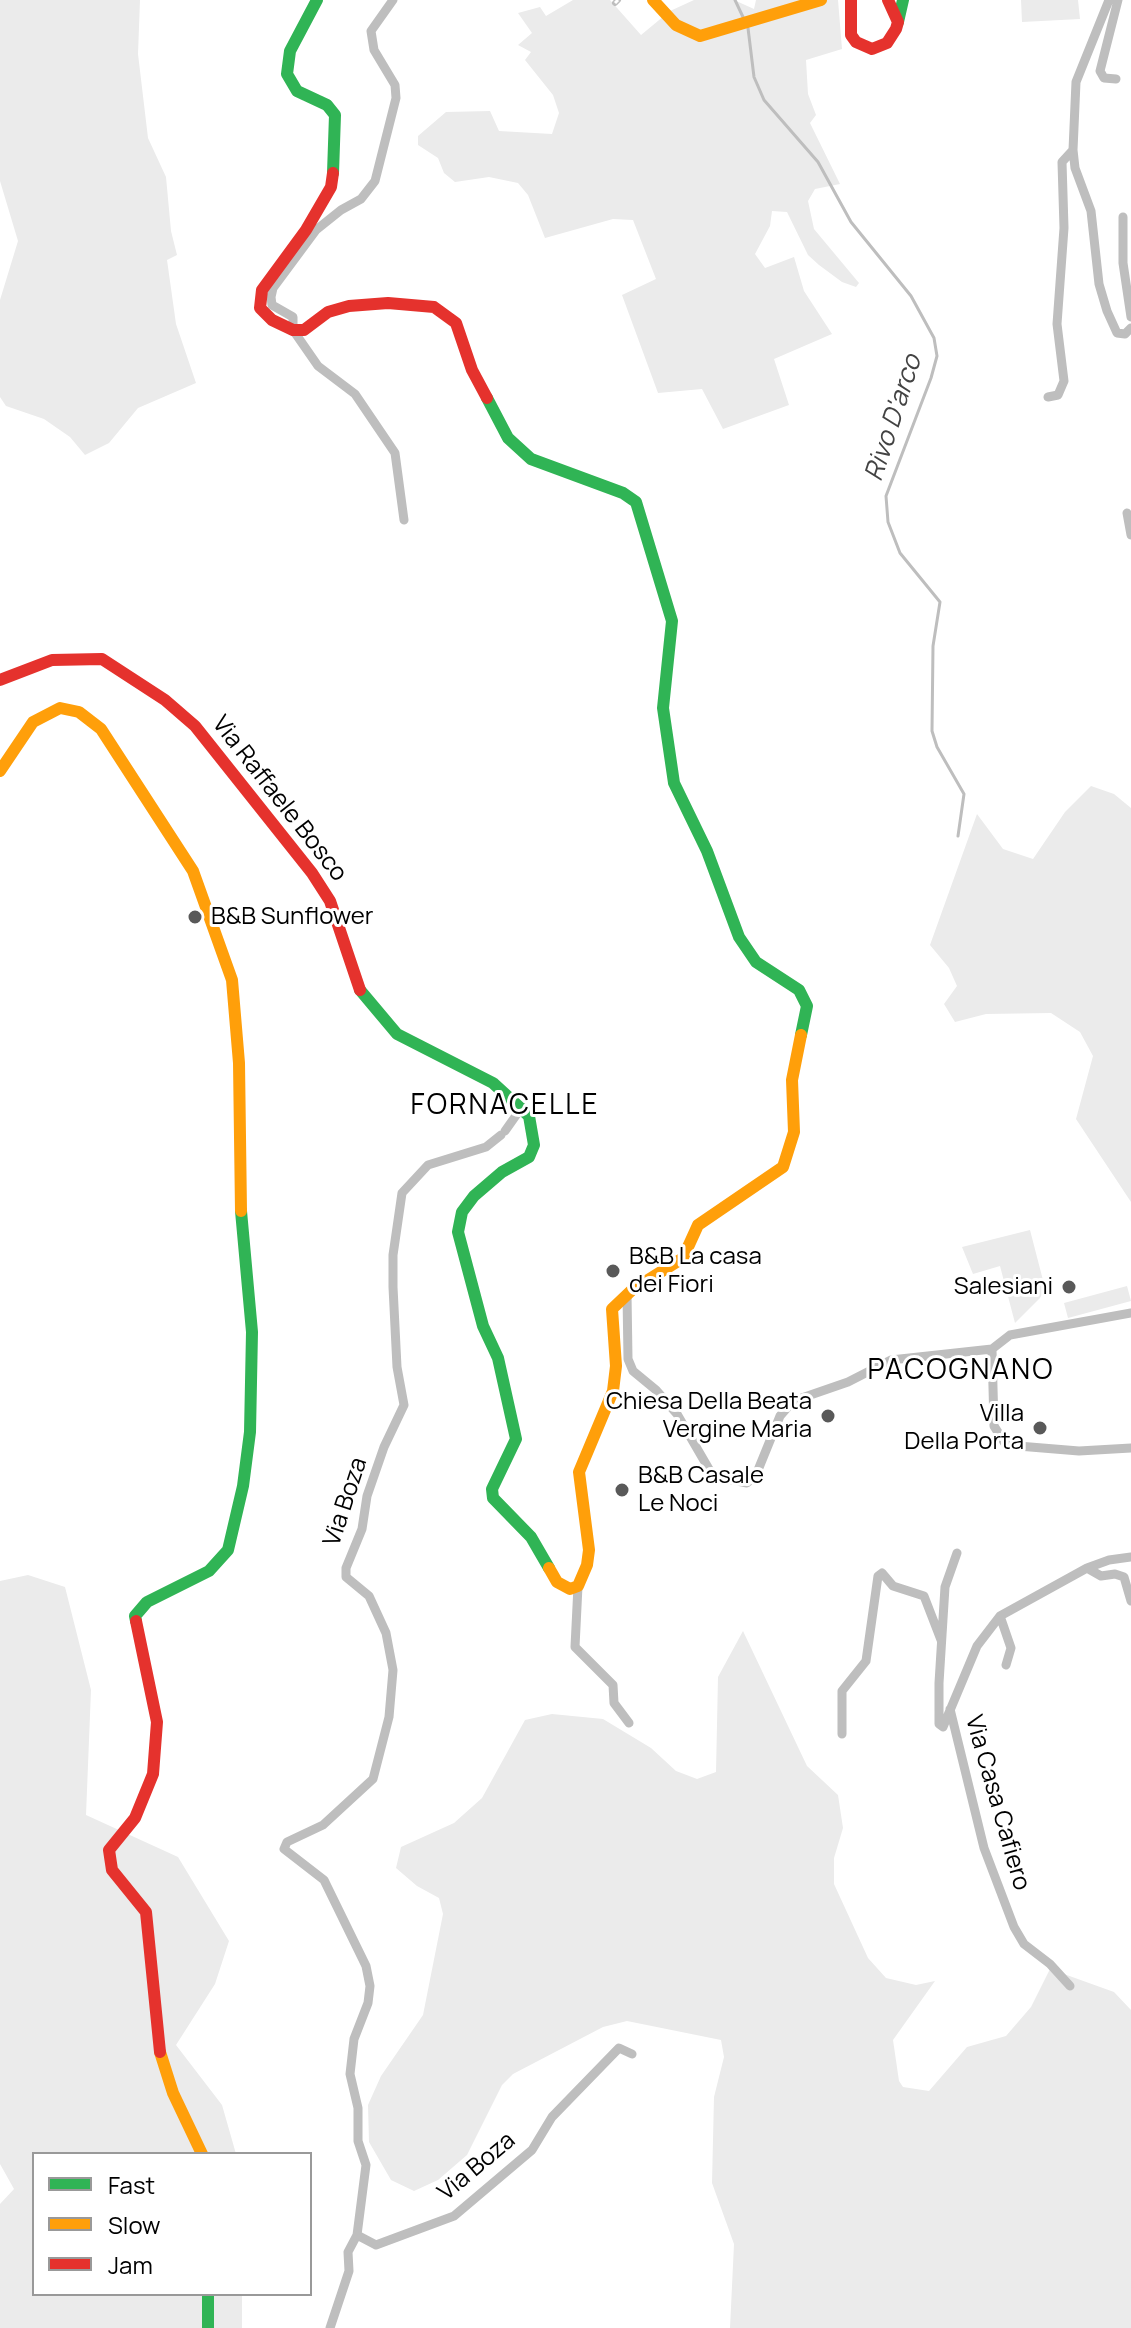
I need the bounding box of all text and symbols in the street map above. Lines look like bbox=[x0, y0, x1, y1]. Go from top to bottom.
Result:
water label: Rivo D'arco bbox=[859, 351, 929, 485]
street label: Via Raffaele Bosco bbox=[205, 711, 353, 887]
place label: B&B Sunflower bbox=[211, 903, 373, 931]
marker: B&B Sunflower bbox=[186, 908, 204, 926]
district label: FORNACELLE bbox=[411, 1089, 599, 1123]
place label: B&B La casa dei Fiori bbox=[629, 1243, 762, 1299]
marker: B&B La casa dei Fiori bbox=[604, 1262, 622, 1280]
place label: Salesiani bbox=[954, 1273, 1053, 1301]
marker: Salesiani bbox=[1060, 1278, 1078, 1296]
district label: PACOGNANO bbox=[867, 1354, 1055, 1388]
place label: Chiesa Della Beata Vergine Maria bbox=[606, 1388, 812, 1444]
place label: Villa Della Porta bbox=[904, 1400, 1024, 1456]
marker: Chiesa Della Beata Vergine Maria bbox=[819, 1407, 837, 1425]
marker: Villa Della Porta bbox=[1031, 1419, 1049, 1437]
street label: Via Boza bbox=[318, 1454, 374, 1550]
place label: B&B Casale Le Noci bbox=[638, 1462, 764, 1518]
marker: B&B Casale Le Noci bbox=[613, 1481, 631, 1499]
street label: Via Casa Cafiero bbox=[958, 1712, 1036, 1894]
street label: Via Boza bbox=[433, 2127, 521, 2207]
legend bbox=[32, 2152, 312, 2296]
text: Fast bbox=[108, 2168, 155, 2201]
text: Slow bbox=[108, 2208, 161, 2241]
text: Jam bbox=[108, 2248, 153, 2281]

